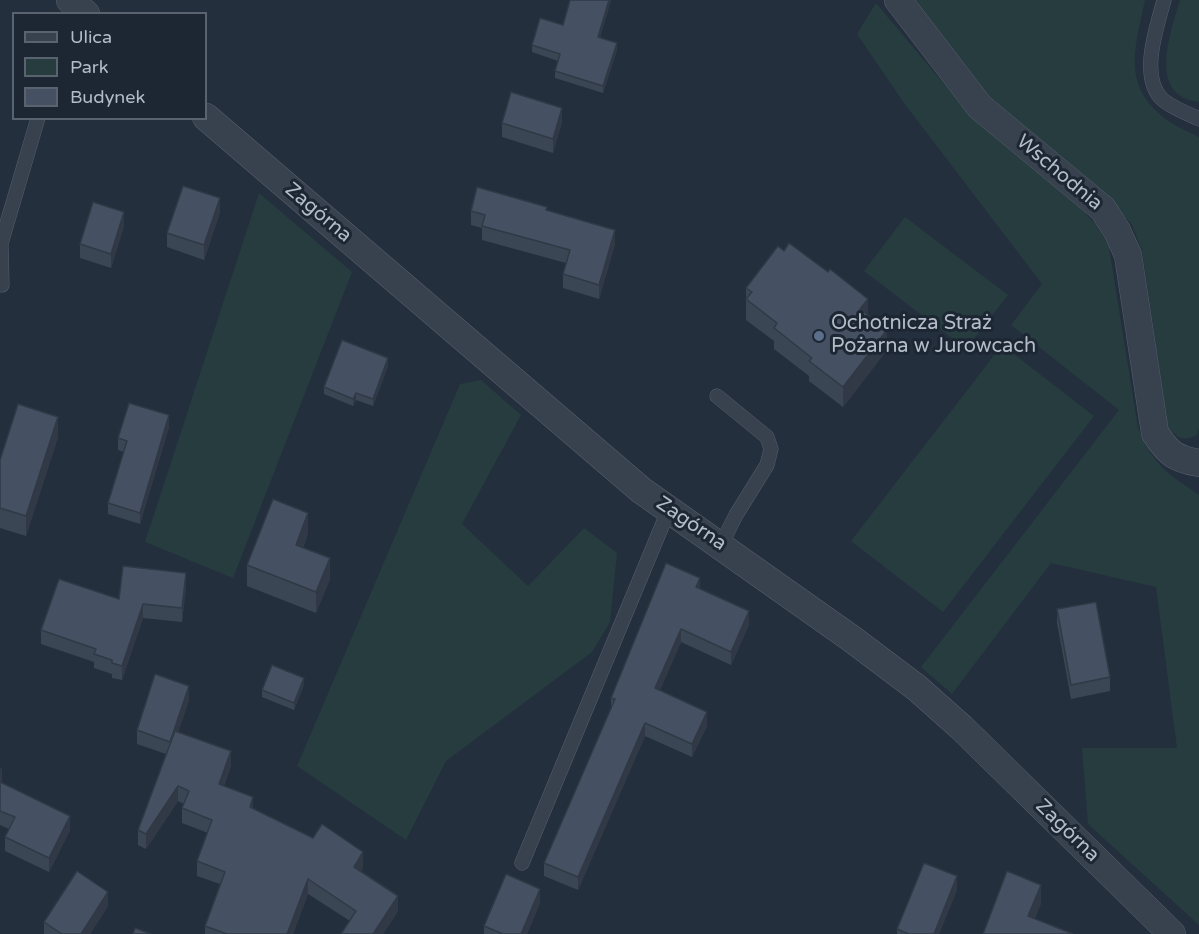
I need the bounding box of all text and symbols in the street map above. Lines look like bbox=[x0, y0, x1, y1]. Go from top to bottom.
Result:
legend bbox=[12, 12, 207, 120]
text: Ulica bbox=[70, 26, 112, 48]
text: Park bbox=[70, 56, 108, 78]
text: Budynek bbox=[70, 86, 145, 108]
street label: Wschodnia bbox=[1011, 130, 1107, 216]
street label: Zagórna bbox=[280, 178, 356, 248]
place label: Ochotnicza Straż Pożarna w Jurowcach bbox=[831, 312, 1036, 359]
marker: Ochotnicza Straż Pożarna w Jurowcach bbox=[812, 329, 826, 343]
street label: Zagórna bbox=[651, 492, 731, 556]
street label: Zagórna bbox=[1030, 795, 1104, 867]

